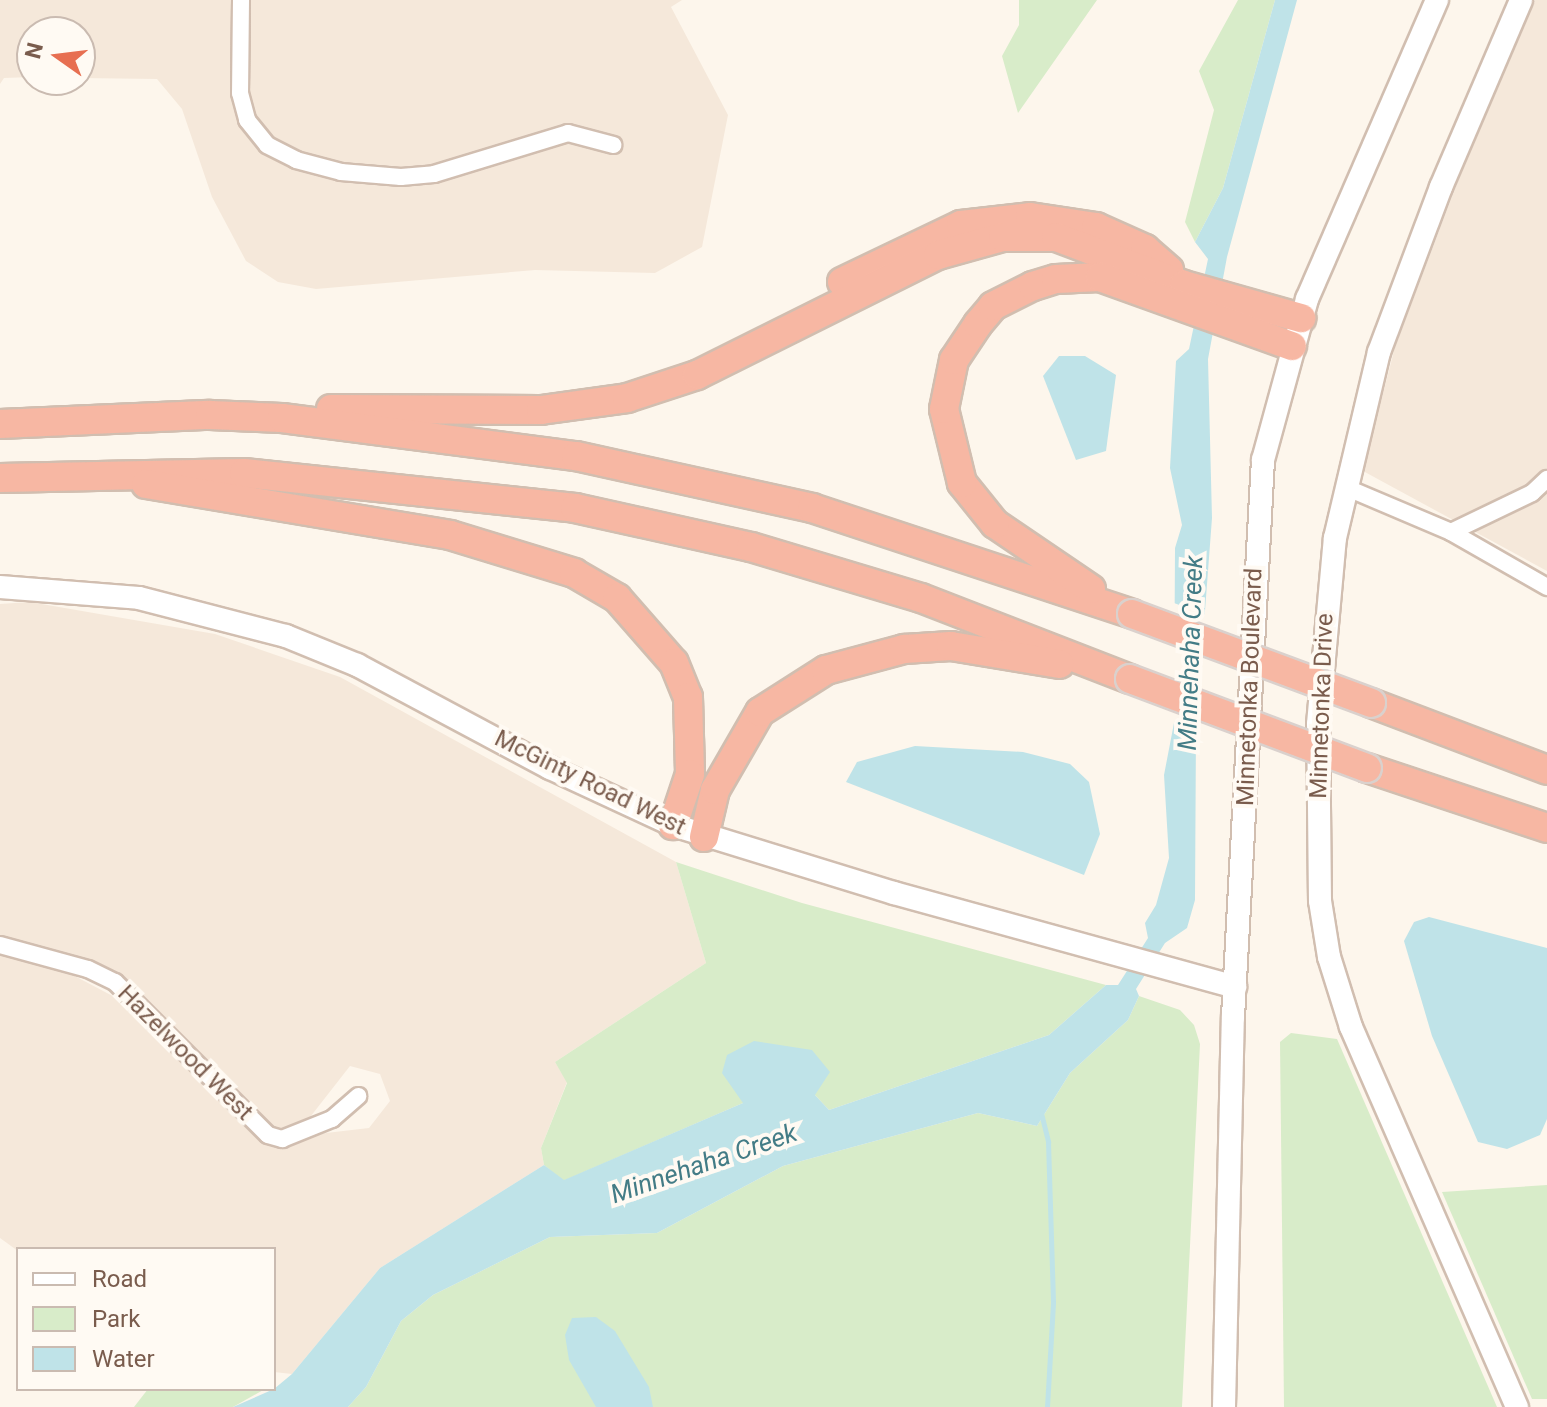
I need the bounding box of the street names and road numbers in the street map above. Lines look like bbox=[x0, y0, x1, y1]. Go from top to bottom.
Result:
street label: Minnetonka Boulevard bbox=[1231, 568, 1269, 806]
street label: Minnetonka Drive bbox=[1304, 613, 1340, 799]
street label: McGinty Road West bbox=[490, 724, 690, 842]
street label: Hazelwood West bbox=[111, 979, 259, 1127]

